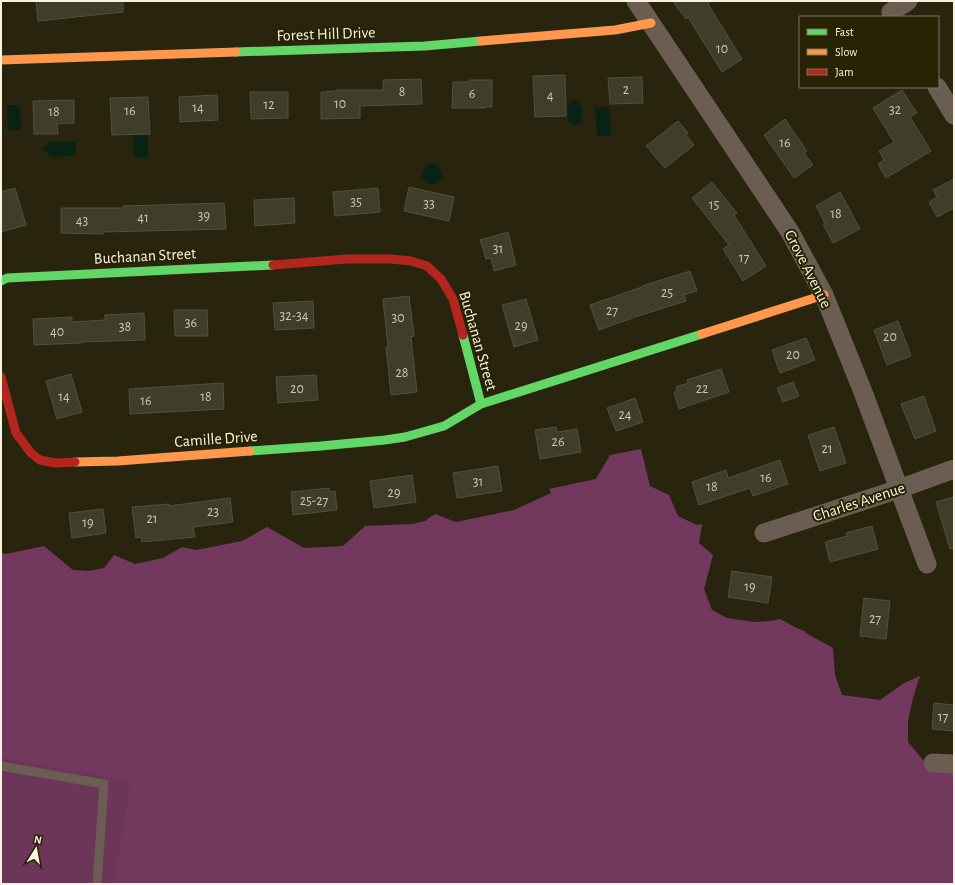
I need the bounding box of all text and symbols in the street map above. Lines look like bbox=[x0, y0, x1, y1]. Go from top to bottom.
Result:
legend bbox=[799, 16, 939, 88]
street label: Forest Hill Drive bbox=[276, 24, 376, 44]
text: Fast bbox=[835, 26, 854, 38]
house number: 10 bbox=[716, 42, 728, 56]
text: Slow bbox=[835, 46, 857, 58]
text: Jam bbox=[835, 66, 854, 78]
house number: 2 bbox=[623, 83, 629, 97]
house number: 8 bbox=[399, 85, 405, 99]
house number: 6 bbox=[469, 87, 475, 101]
house number: 4 bbox=[547, 89, 554, 103]
house number: 10 bbox=[334, 97, 346, 111]
house number: 12 bbox=[263, 98, 275, 112]
house number: 14 bbox=[192, 101, 204, 115]
house number: 32 bbox=[889, 103, 901, 117]
house number: 16 bbox=[124, 104, 136, 118]
house number: 18 bbox=[48, 105, 60, 119]
house number: 16 bbox=[779, 136, 791, 150]
house number: 35 bbox=[350, 195, 362, 209]
house number: 33 bbox=[423, 197, 435, 211]
house number: 15 bbox=[709, 198, 719, 212]
house number: 18 bbox=[830, 207, 842, 221]
house number: 39 bbox=[198, 209, 210, 223]
house number: 41 bbox=[137, 211, 149, 225]
house number: 43 bbox=[76, 214, 88, 228]
street label: Grove Avenue bbox=[782, 227, 834, 311]
house number: 31 bbox=[493, 242, 503, 256]
street label: Buchanan Street bbox=[93, 245, 197, 267]
house number: 17 bbox=[739, 251, 749, 265]
house number: 25 bbox=[661, 286, 673, 300]
street label: Buchanan Street bbox=[456, 290, 500, 392]
house number: 27 bbox=[606, 304, 618, 318]
house number: 32-34 bbox=[280, 309, 309, 323]
house number: 30 bbox=[391, 311, 405, 325]
house number: 36 bbox=[185, 316, 197, 330]
house number: 29 bbox=[515, 319, 527, 333]
house number: 38 bbox=[119, 320, 131, 334]
house number: 40 bbox=[50, 325, 64, 339]
house number: 20 bbox=[883, 330, 897, 344]
house number: 20 bbox=[786, 348, 800, 362]
house number: 28 bbox=[395, 366, 409, 380]
house number: 20 bbox=[290, 382, 304, 396]
house number: 22 bbox=[696, 382, 708, 396]
house number: 14 bbox=[58, 390, 70, 404]
house number: 18 bbox=[200, 390, 212, 404]
house number: 16 bbox=[140, 394, 152, 408]
house number: 24 bbox=[618, 408, 632, 422]
street label: Camille Drive bbox=[174, 428, 258, 450]
house number: 26 bbox=[552, 435, 564, 449]
house number: 21 bbox=[821, 442, 833, 456]
house number: 16 bbox=[760, 471, 772, 485]
house number: 31 bbox=[473, 475, 483, 489]
house number: 18 bbox=[706, 480, 718, 494]
street label: Charles Avenue bbox=[811, 480, 907, 524]
house number: 29 bbox=[388, 486, 400, 500]
house number: 25-27 bbox=[300, 494, 329, 508]
house number: 23 bbox=[207, 505, 219, 519]
house number: 21 bbox=[146, 512, 158, 526]
house number: 19 bbox=[82, 516, 94, 530]
house number: 19 bbox=[744, 580, 756, 594]
house number: 27 bbox=[869, 612, 881, 626]
house number: 17 bbox=[938, 710, 948, 724]
north arrow bbox=[16, 829, 56, 869]
text: N bbox=[33, 834, 43, 846]

